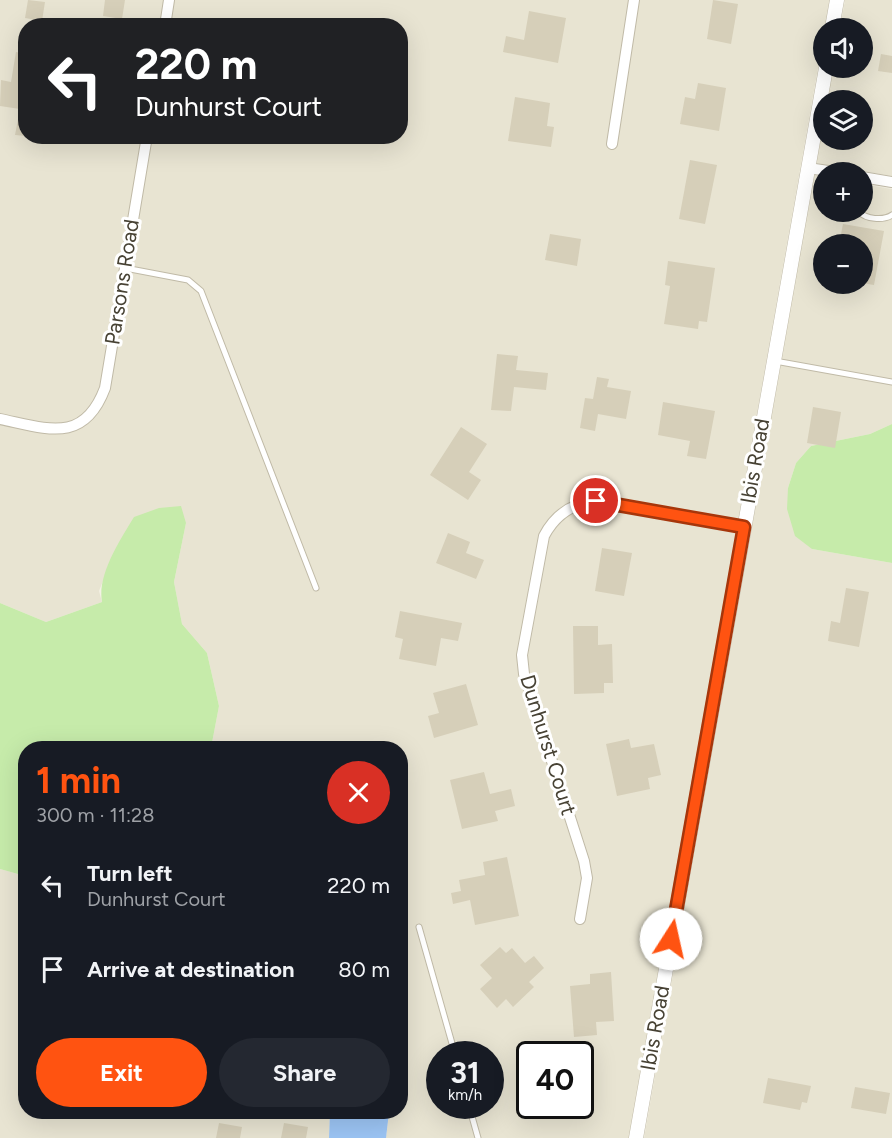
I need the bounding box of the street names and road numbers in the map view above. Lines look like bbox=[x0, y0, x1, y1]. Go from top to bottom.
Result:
street label: Parsons Road bbox=[99, 217, 144, 346]
street label: Ibis Road bbox=[735, 416, 774, 506]
street label: Dunhurst Court bbox=[515, 672, 582, 818]
street label: Ibis Road bbox=[635, 983, 674, 1073]

